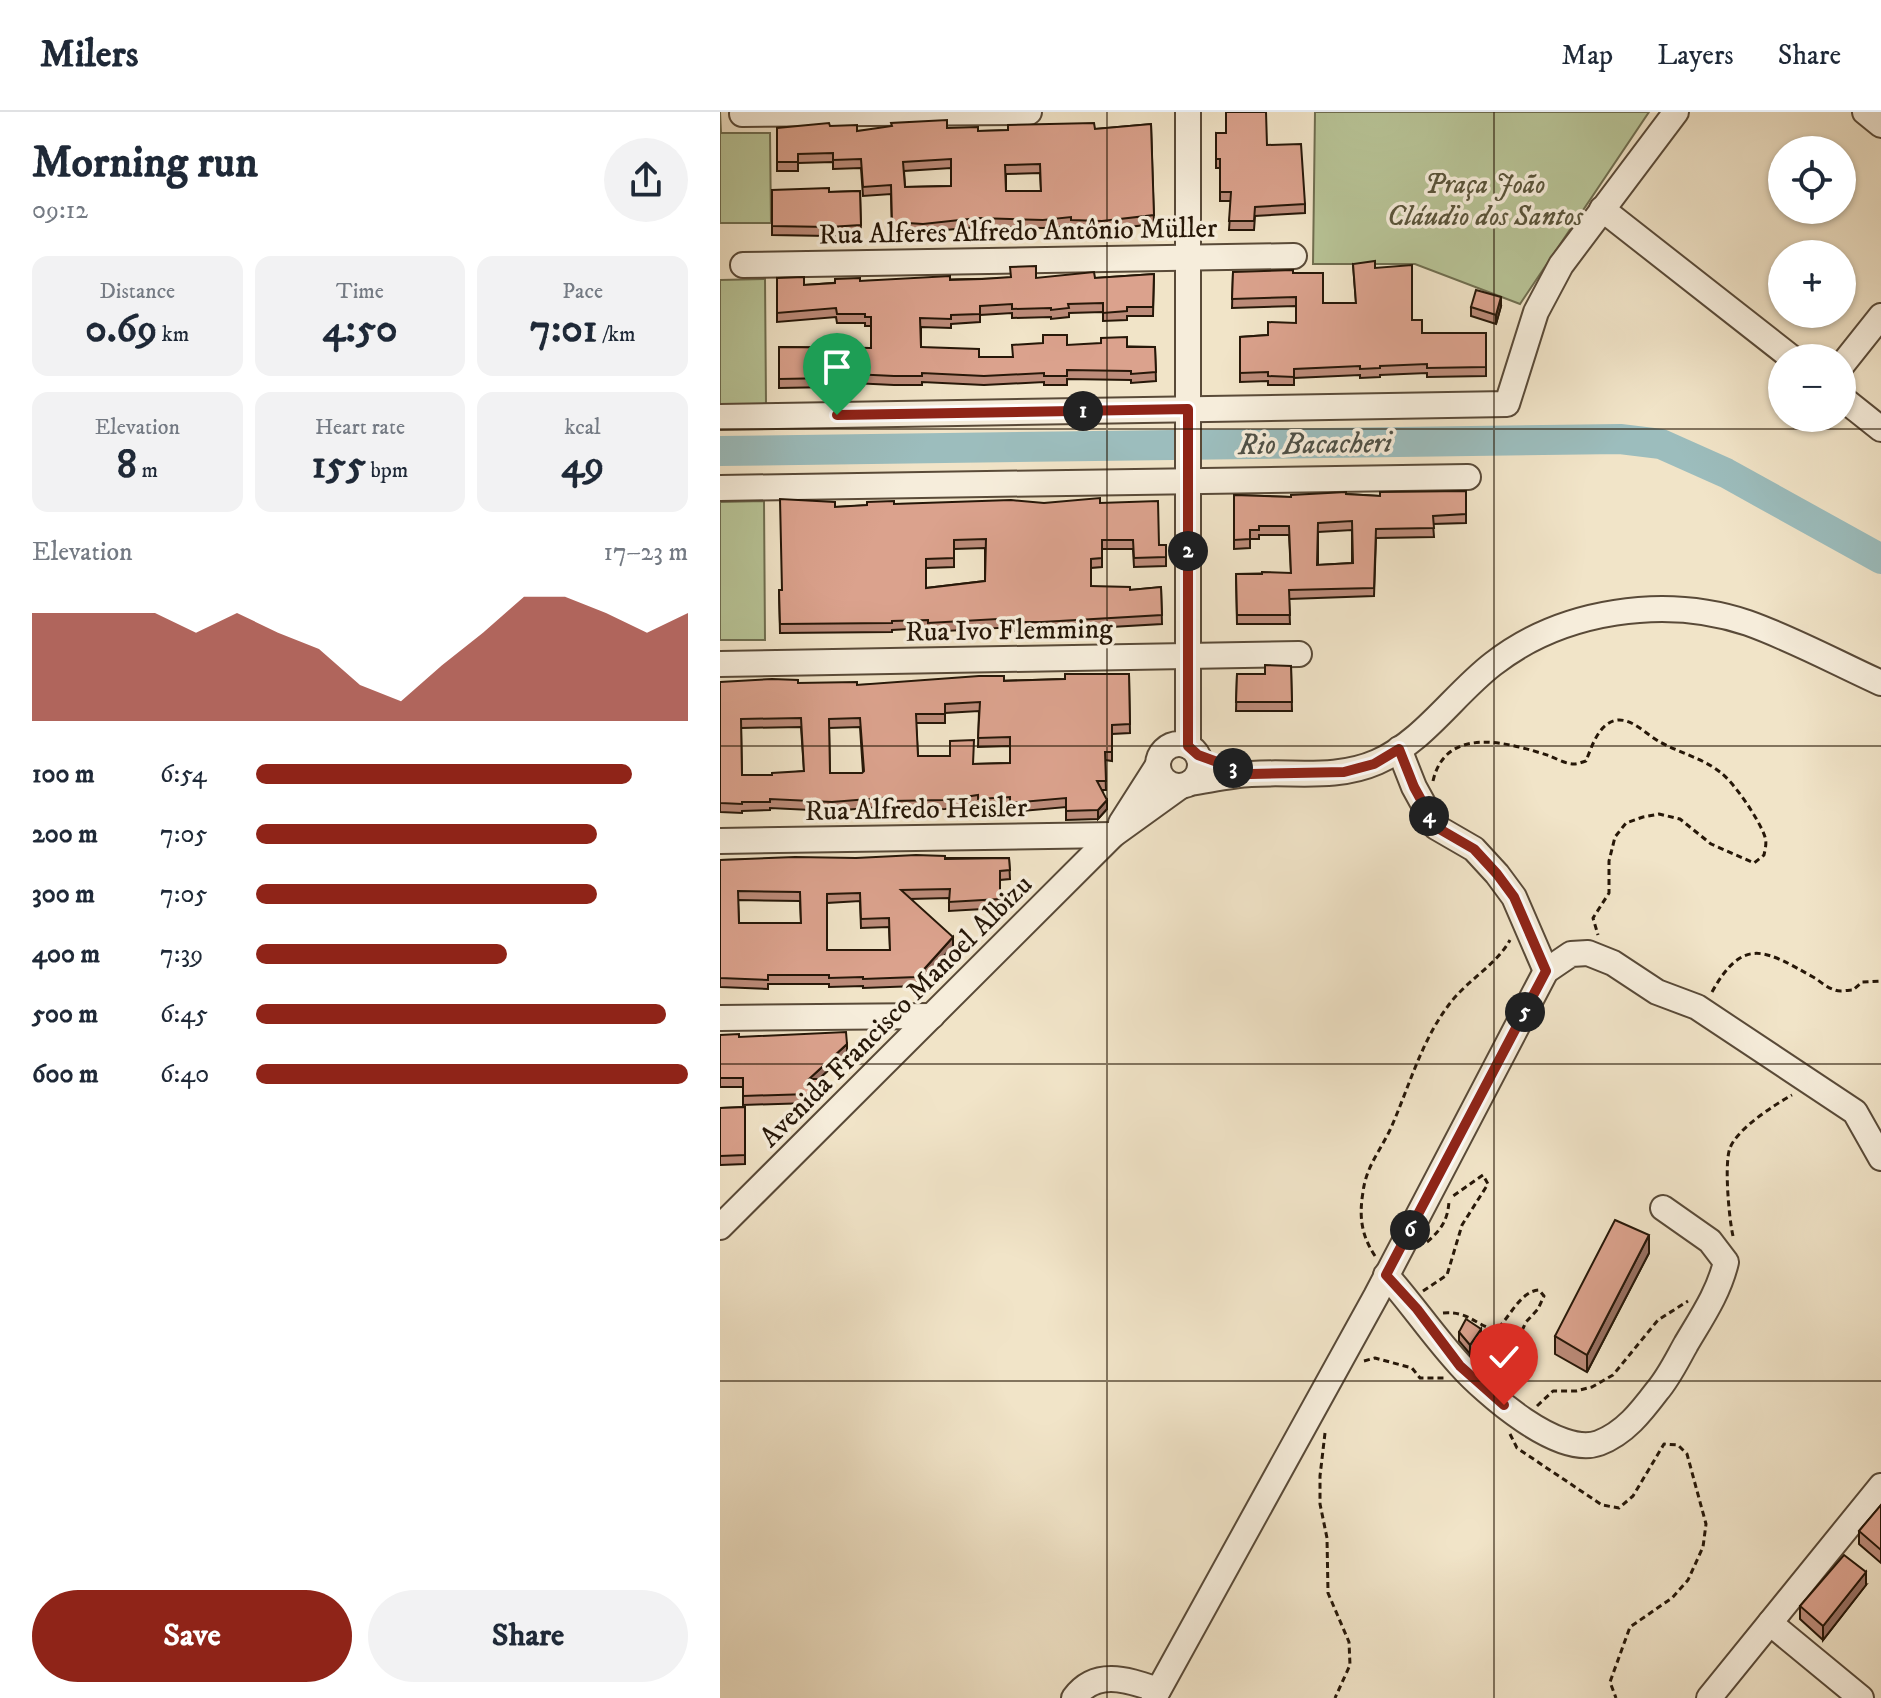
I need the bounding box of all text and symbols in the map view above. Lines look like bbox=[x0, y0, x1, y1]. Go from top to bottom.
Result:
text: Milers bbox=[40, 31, 138, 79]
text: Map bbox=[1562, 38, 1613, 73]
text: Layers bbox=[1657, 38, 1734, 73]
text: Share bbox=[1778, 38, 1841, 73]
text: Morning run bbox=[32, 136, 258, 191]
map controls bbox=[1768, 136, 1856, 432]
button: locate bbox=[1768, 136, 1856, 224]
button: share bbox=[604, 138, 688, 222]
park label: Praça João Cláudio dos Santos bbox=[1387, 167, 1584, 234]
text: 09:12 bbox=[32, 194, 88, 227]
street label: Rua Alferes Alfredo Antônio Müller bbox=[818, 211, 1218, 252]
button: + bbox=[1768, 240, 1856, 328]
text: Distance bbox=[99, 278, 175, 305]
text: Time bbox=[336, 278, 384, 305]
text: Pace bbox=[562, 278, 603, 305]
text: 0.69 bbox=[85, 305, 157, 355]
text: 4:50 bbox=[323, 305, 397, 355]
text: 7:01 bbox=[530, 305, 597, 355]
text: km bbox=[157, 321, 189, 348]
text: /km bbox=[597, 321, 636, 348]
pin bbox=[803, 333, 871, 415]
button: − bbox=[1768, 344, 1856, 432]
icon: arrive bbox=[815, 345, 859, 389]
pin: 1 bbox=[1063, 391, 1103, 431]
text: 1 bbox=[1079, 397, 1087, 424]
text: Elevation bbox=[95, 414, 180, 441]
text: Heart rate bbox=[315, 414, 405, 441]
text: kcal bbox=[565, 414, 601, 441]
water label: Rio Bacacheri bbox=[1237, 425, 1394, 464]
text: 8 bbox=[117, 441, 137, 491]
text: 155 bbox=[312, 441, 366, 491]
text: 49 bbox=[561, 441, 604, 491]
text: m bbox=[137, 457, 158, 484]
text: bpm bbox=[366, 457, 408, 484]
pin: 2 bbox=[1168, 531, 1208, 571]
text: Elevation bbox=[32, 536, 133, 569]
text: 17–23 m bbox=[603, 536, 688, 569]
text: 2 bbox=[1183, 537, 1193, 564]
street label: Rua Ivo Flemming bbox=[905, 611, 1113, 650]
pin: 3 bbox=[1213, 748, 1253, 788]
text: 3 bbox=[1229, 754, 1237, 781]
text: 100 m bbox=[32, 758, 95, 791]
text: 6:54 bbox=[160, 758, 207, 791]
street label: Rua Alfredo Heisler bbox=[805, 790, 1028, 829]
pin: 4 bbox=[1409, 796, 1449, 836]
text: 4 bbox=[1423, 802, 1435, 829]
text: 200 m bbox=[32, 818, 98, 851]
text: 7:05 bbox=[160, 818, 207, 851]
street label: Avenida Francisco Manoel Albizu bbox=[752, 867, 1040, 1155]
text: 300 m bbox=[32, 878, 95, 911]
text: 7:05 bbox=[160, 878, 207, 911]
text: 400 m bbox=[32, 938, 100, 971]
text: 7:39 bbox=[160, 938, 203, 971]
pin: 5 bbox=[1505, 992, 1545, 1032]
text: 500 m bbox=[32, 998, 98, 1031]
text: 6:45 bbox=[160, 998, 208, 1031]
text: 5 bbox=[1520, 998, 1530, 1025]
text: 600 m bbox=[32, 1058, 99, 1091]
text: 6:40 bbox=[160, 1058, 209, 1091]
pin: 6 bbox=[1390, 1210, 1430, 1250]
text: 6 bbox=[1404, 1216, 1416, 1243]
pin bbox=[1470, 1323, 1538, 1405]
icon: check bbox=[1482, 1335, 1526, 1379]
button: Save bbox=[32, 1590, 352, 1682]
button: Share bbox=[368, 1590, 688, 1682]

